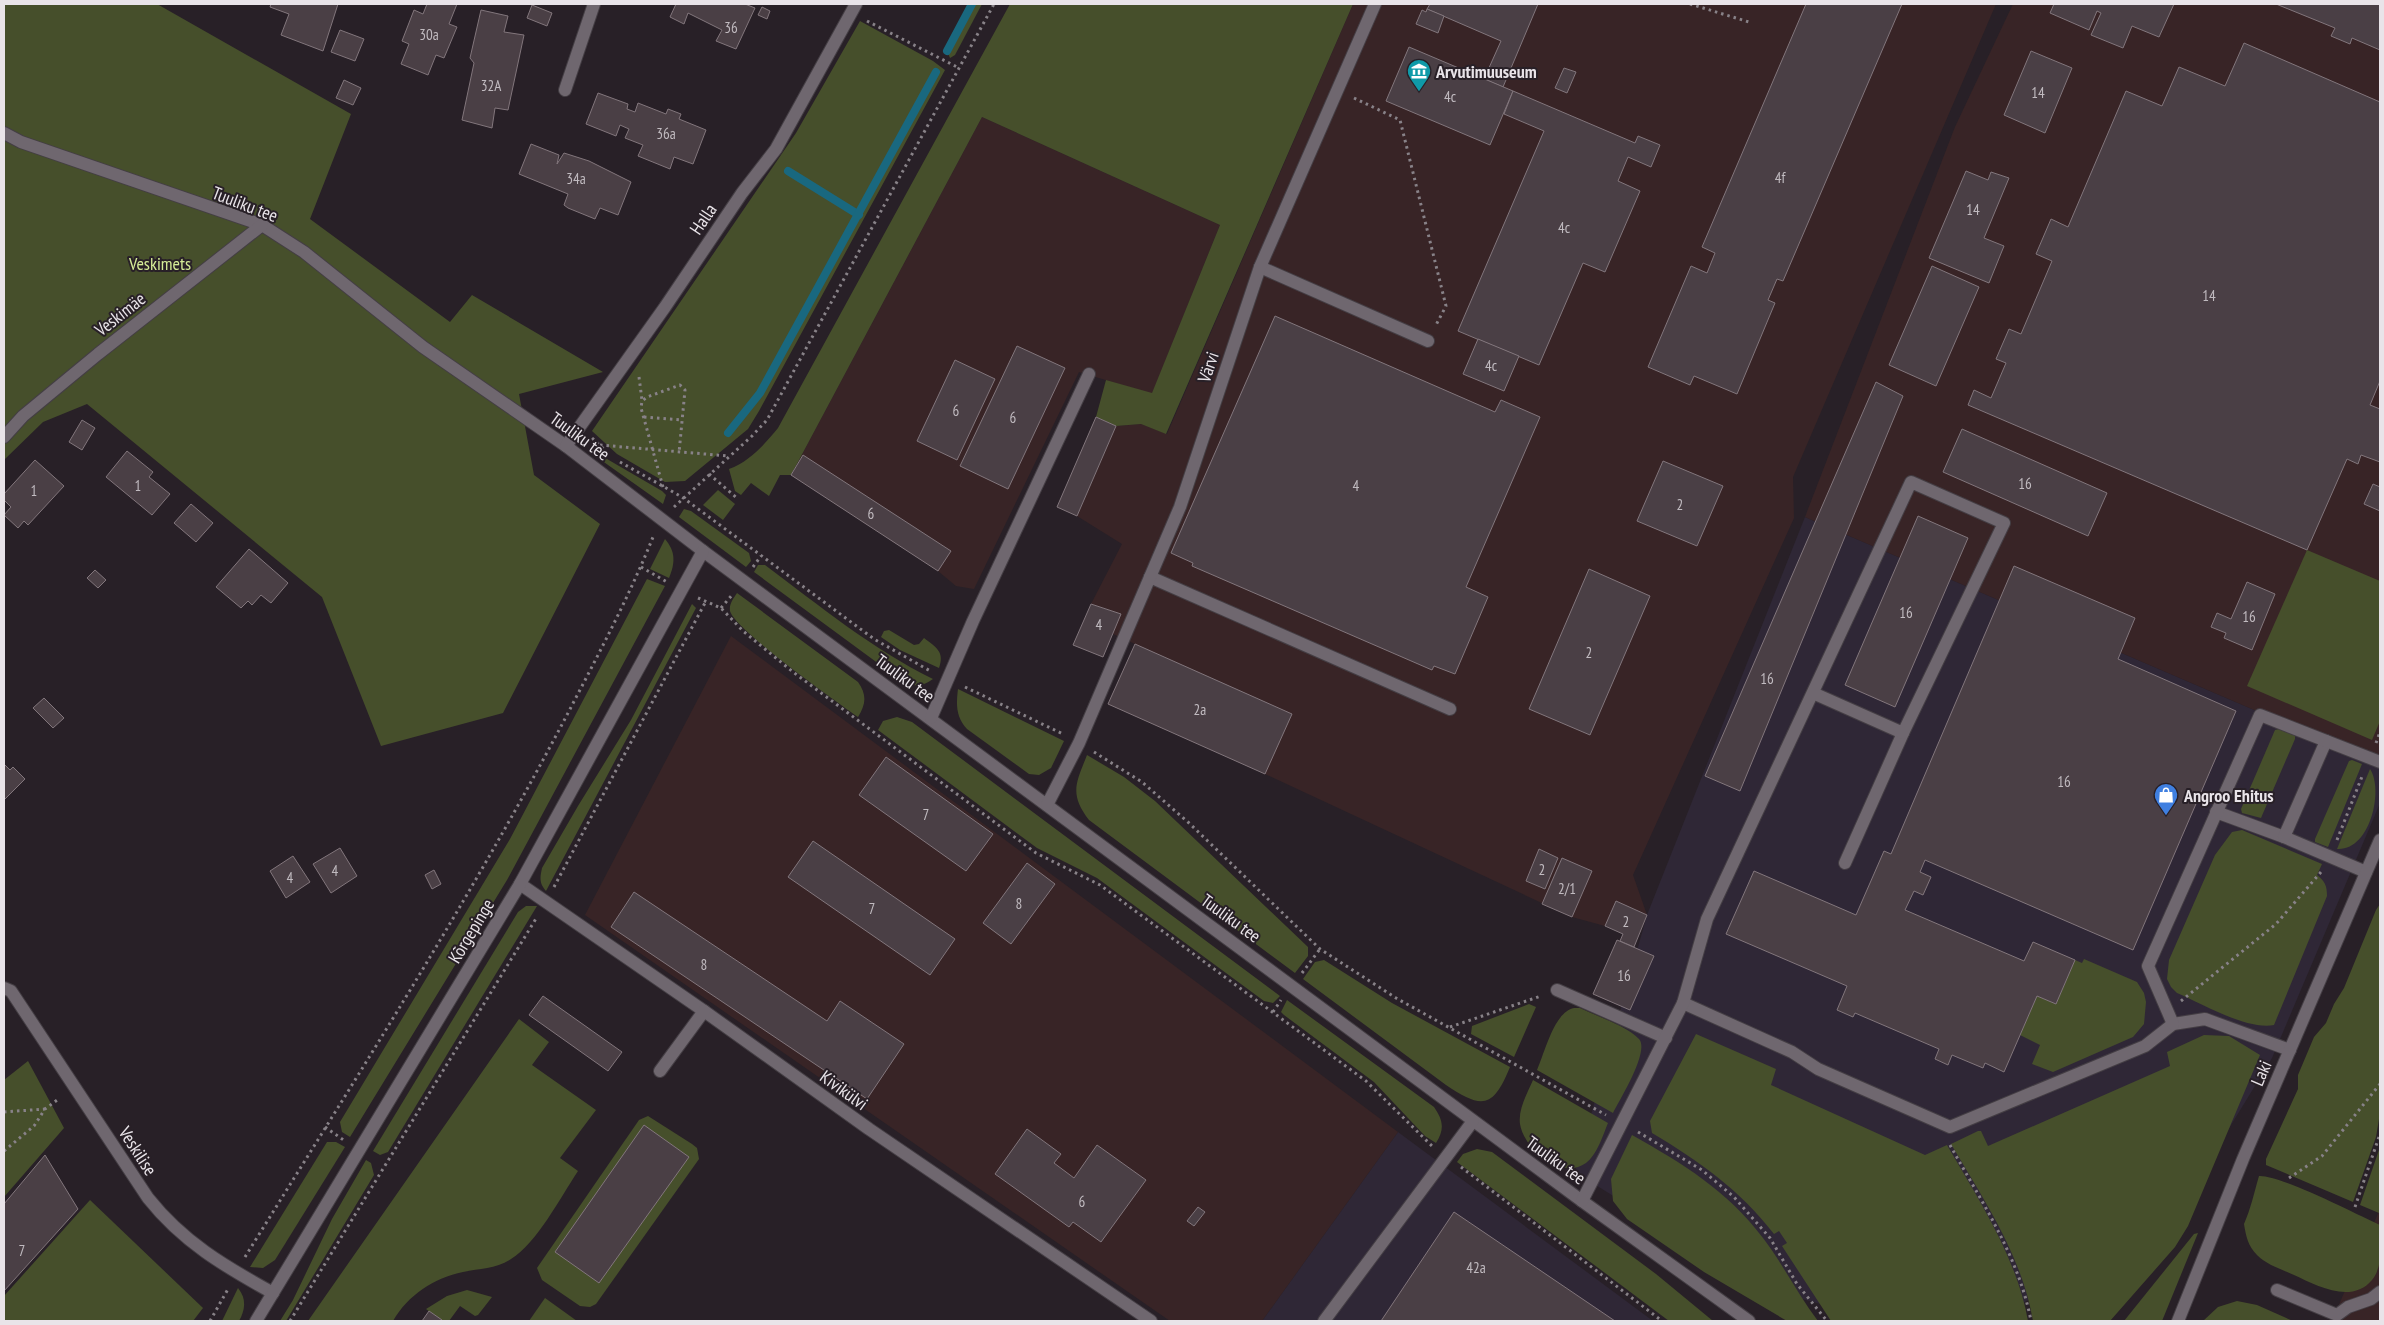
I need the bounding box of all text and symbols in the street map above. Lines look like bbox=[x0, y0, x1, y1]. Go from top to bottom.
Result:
house number: 36 bbox=[724, 18, 738, 37]
house number: 30a bbox=[419, 25, 439, 44]
museum icon: Arvutimuuseum bbox=[1406, 58, 1432, 92]
place label: Arvutimuuseum bbox=[1435, 60, 1537, 83]
house number: 32A bbox=[481, 76, 502, 95]
house number: 14 bbox=[2031, 83, 2045, 102]
house number: 4c bbox=[1444, 87, 1457, 106]
house number: 36a bbox=[656, 124, 676, 143]
house number: 4f bbox=[1775, 168, 1786, 187]
house number: 34a bbox=[566, 169, 586, 188]
street label: Tuuliku tee bbox=[209, 181, 281, 227]
street label: Halla bbox=[684, 199, 722, 239]
house number: 14 bbox=[1966, 200, 1980, 219]
house number: 4c bbox=[1558, 218, 1571, 237]
park label: Veskimets bbox=[128, 252, 191, 275]
house number: 14 bbox=[2202, 286, 2216, 305]
street label: Veskimäe bbox=[89, 287, 150, 342]
street label: Värvi bbox=[1192, 349, 1224, 386]
house number: 4c bbox=[1485, 356, 1498, 375]
house number: 6 bbox=[953, 401, 960, 420]
street label: Tuuliku tee bbox=[546, 407, 614, 465]
house number: 6 bbox=[1010, 408, 1017, 427]
house number: 16 bbox=[2018, 474, 2032, 493]
house number: 1 bbox=[135, 476, 141, 495]
house number: 4 bbox=[1353, 476, 1360, 495]
house number: 1 bbox=[31, 481, 37, 500]
house number: 2 bbox=[1677, 495, 1683, 514]
house number: 6 bbox=[868, 504, 875, 523]
house number: 16 bbox=[1899, 603, 1913, 622]
house number: 16 bbox=[2242, 607, 2256, 626]
house number: 4 bbox=[1096, 615, 1103, 634]
house number: 2 bbox=[1586, 643, 1592, 662]
street label: Tuuliku tee bbox=[871, 649, 939, 707]
house number: 16 bbox=[1760, 669, 1774, 688]
house number: 2a bbox=[1194, 700, 1206, 719]
house number: 16 bbox=[2057, 772, 2071, 791]
shop icon: Angroo Ehitus bbox=[2153, 782, 2179, 816]
place label: Angroo Ehitus bbox=[2183, 784, 2274, 807]
house number: 7 bbox=[923, 805, 929, 824]
house number: 2 bbox=[1539, 860, 1545, 879]
house number: 4 bbox=[332, 861, 339, 880]
house number: 4 bbox=[287, 868, 294, 887]
house number: 2/1 bbox=[1558, 879, 1576, 898]
street label: Tuuliku tee bbox=[1197, 889, 1265, 947]
house number: 8 bbox=[1016, 894, 1022, 913]
street label: Kõrgepinge bbox=[443, 895, 499, 967]
house number: 7 bbox=[869, 899, 875, 918]
house number: 2 bbox=[1623, 912, 1629, 931]
house number: 8 bbox=[701, 955, 707, 974]
house number: 16 bbox=[1617, 966, 1631, 985]
street label: Laki bbox=[2245, 1057, 2277, 1089]
street label: Kivikülvi bbox=[816, 1065, 872, 1115]
street label: Veskilise bbox=[113, 1121, 162, 1180]
street label: Tuuliku tee bbox=[1522, 1131, 1590, 1189]
house number: 6 bbox=[1079, 1192, 1086, 1211]
house number: 7 bbox=[19, 1241, 25, 1260]
house number: 42a bbox=[1466, 1258, 1486, 1277]

